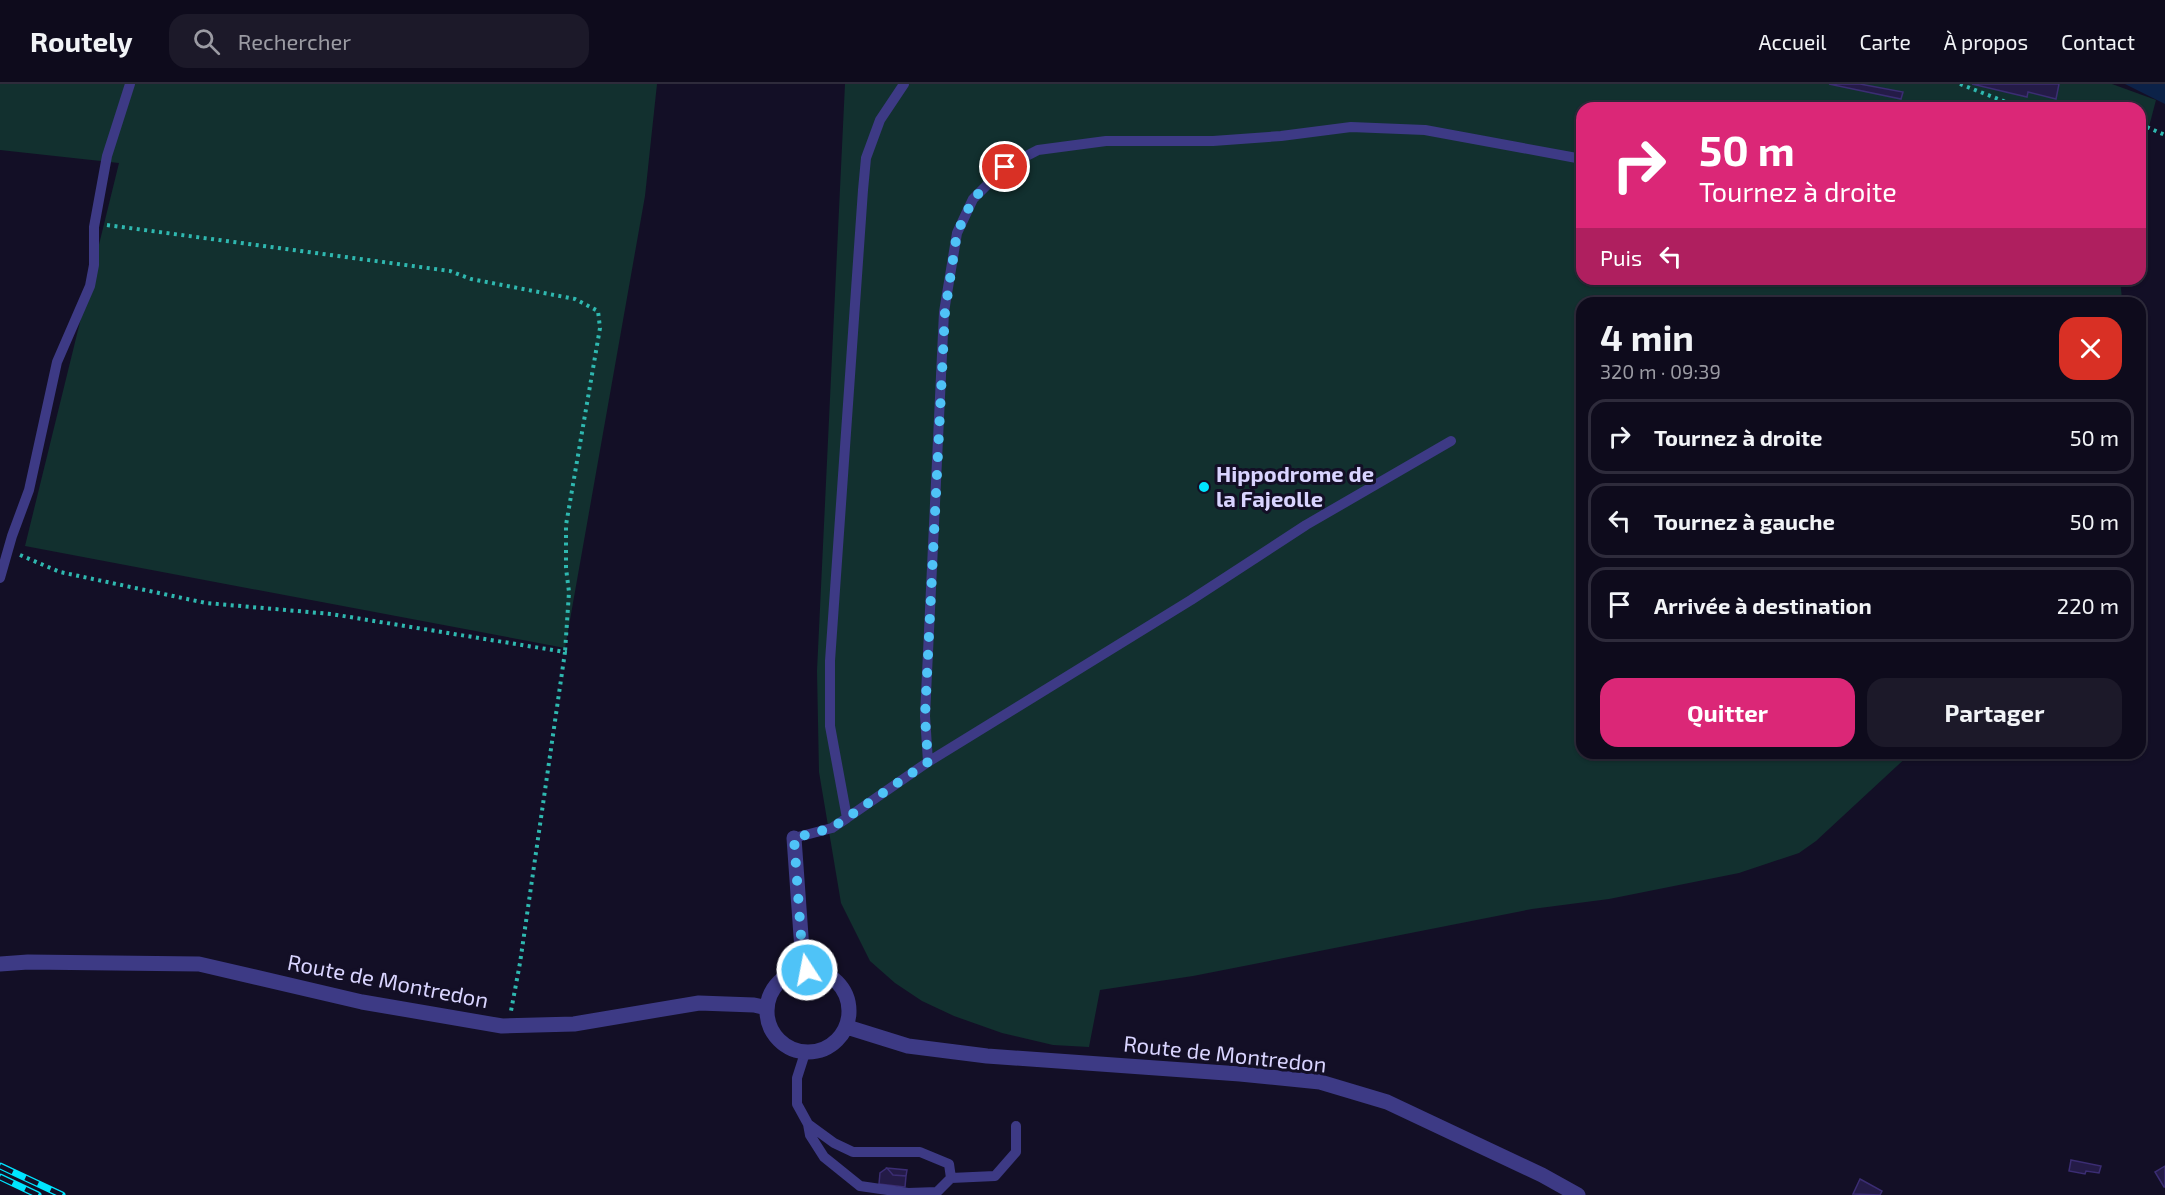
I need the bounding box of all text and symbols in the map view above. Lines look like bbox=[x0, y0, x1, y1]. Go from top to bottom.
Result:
search box bbox=[169, 14, 589, 68]
text: Routely bbox=[30, 24, 133, 58]
icon: search bbox=[190, 25, 223, 58]
text: Rechercher bbox=[238, 28, 351, 54]
text: Accueil bbox=[1758, 29, 1827, 54]
text: Carte bbox=[1860, 29, 1911, 54]
text: À propos bbox=[1944, 29, 2028, 54]
text: Contact bbox=[2061, 29, 2135, 54]
text: 50 m bbox=[1699, 124, 1795, 174]
icon: right bbox=[1600, 126, 1678, 204]
pin bbox=[979, 141, 1030, 192]
icon: arrive bbox=[988, 150, 1021, 183]
text: Tournez à droite bbox=[1699, 175, 1897, 207]
icon: left bbox=[1654, 240, 1687, 273]
text: Puis bbox=[1600, 244, 1642, 270]
text: 4 min bbox=[1600, 315, 1694, 358]
button: close bbox=[2059, 317, 2122, 380]
text: 320 m · 09:39 bbox=[1600, 359, 1721, 383]
icon: right bbox=[1603, 420, 1636, 453]
text: Tournez à droite bbox=[1654, 424, 1823, 450]
text: 50 m bbox=[2070, 424, 2119, 450]
place label: Hippodrome de la Fajeolle bbox=[1216, 460, 1374, 511]
marker: Hippodrome de la Fajeolle bbox=[1197, 480, 1211, 494]
icon: left bbox=[1603, 504, 1636, 537]
text: Tournez à gauche bbox=[1654, 508, 1835, 534]
text: 50 m bbox=[2070, 508, 2119, 534]
icon: arrive bbox=[1603, 588, 1636, 621]
text: Arrivée à destination bbox=[1654, 592, 1872, 618]
text: 220 m bbox=[2057, 592, 2119, 618]
button: Quitter bbox=[1600, 678, 1855, 747]
button: Partager bbox=[1867, 678, 2122, 747]
position arrow bbox=[775, 938, 839, 1002]
street label: Route de Montredon bbox=[286, 948, 491, 1012]
street label: Route de Montredon bbox=[1122, 1029, 1328, 1077]

